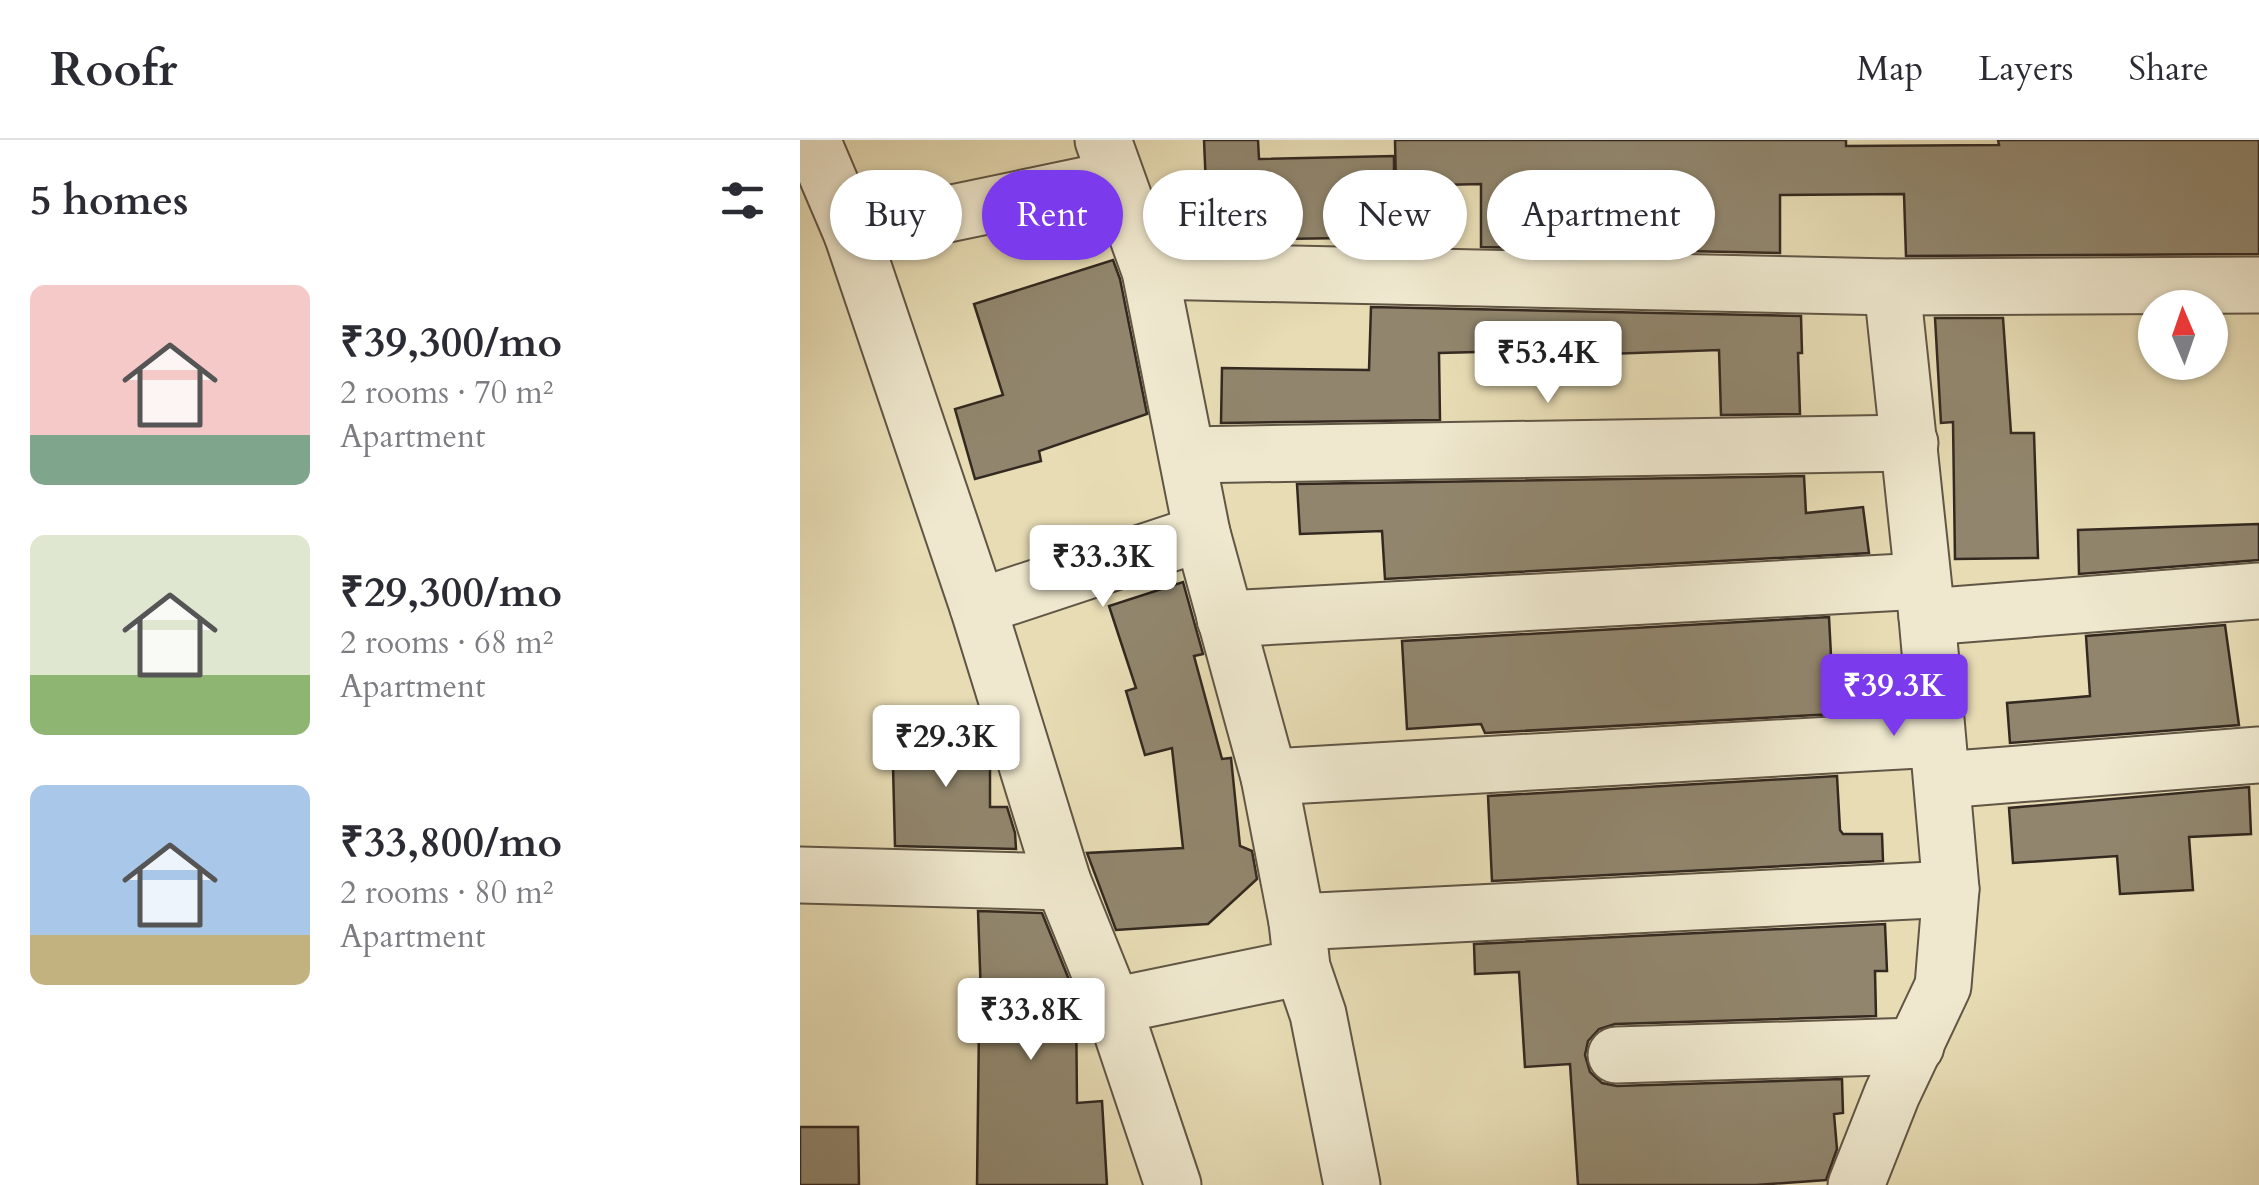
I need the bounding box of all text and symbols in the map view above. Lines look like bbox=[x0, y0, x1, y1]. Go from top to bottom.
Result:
text: Roofr bbox=[50, 37, 177, 102]
text: Map bbox=[1857, 45, 1923, 93]
text: Layers bbox=[1978, 45, 2073, 93]
text: Share bbox=[2128, 45, 2209, 93]
chip: Buy bbox=[830, 170, 962, 260]
chip: Rent bbox=[982, 170, 1123, 260]
chip: Filters bbox=[1143, 170, 1303, 260]
chip: New bbox=[1323, 170, 1467, 260]
chip: Apartment bbox=[1487, 170, 1715, 260]
text: 5 homes bbox=[30, 172, 188, 229]
icon: filters bbox=[715, 173, 770, 228]
north arrow bbox=[2138, 290, 2228, 380]
map controls bbox=[2138, 290, 2228, 380]
text: ₹39,300/mo bbox=[340, 314, 562, 371]
pin: ₹53.4K bbox=[1467, 321, 1629, 406]
icon: home bbox=[110, 325, 230, 445]
text: ₹53.4K bbox=[1497, 331, 1599, 375]
text: 2 rooms · 70 m² bbox=[340, 371, 553, 415]
text: Apartment bbox=[340, 415, 485, 459]
pin: ₹33.3K bbox=[1022, 525, 1184, 610]
text: ₹33.3K bbox=[1052, 535, 1154, 579]
text: ₹29,300/mo bbox=[340, 564, 562, 621]
icon: home bbox=[110, 575, 230, 695]
text: 2 rooms · 68 m² bbox=[340, 621, 553, 665]
pin: ₹39.3K bbox=[1813, 654, 1975, 739]
text: ₹39.3K bbox=[1843, 664, 1945, 708]
text: Apartment bbox=[340, 665, 485, 709]
pin: ₹29.3K bbox=[865, 705, 1027, 790]
text: ₹29.3K bbox=[895, 715, 997, 759]
text: ₹33,800/mo bbox=[340, 814, 562, 871]
icon: home bbox=[110, 825, 230, 945]
text: 2 rooms · 80 m² bbox=[340, 871, 553, 915]
text: Apartment bbox=[340, 915, 485, 959]
pin: ₹33.8K bbox=[950, 978, 1112, 1063]
text: ₹33.8K bbox=[980, 988, 1082, 1032]

